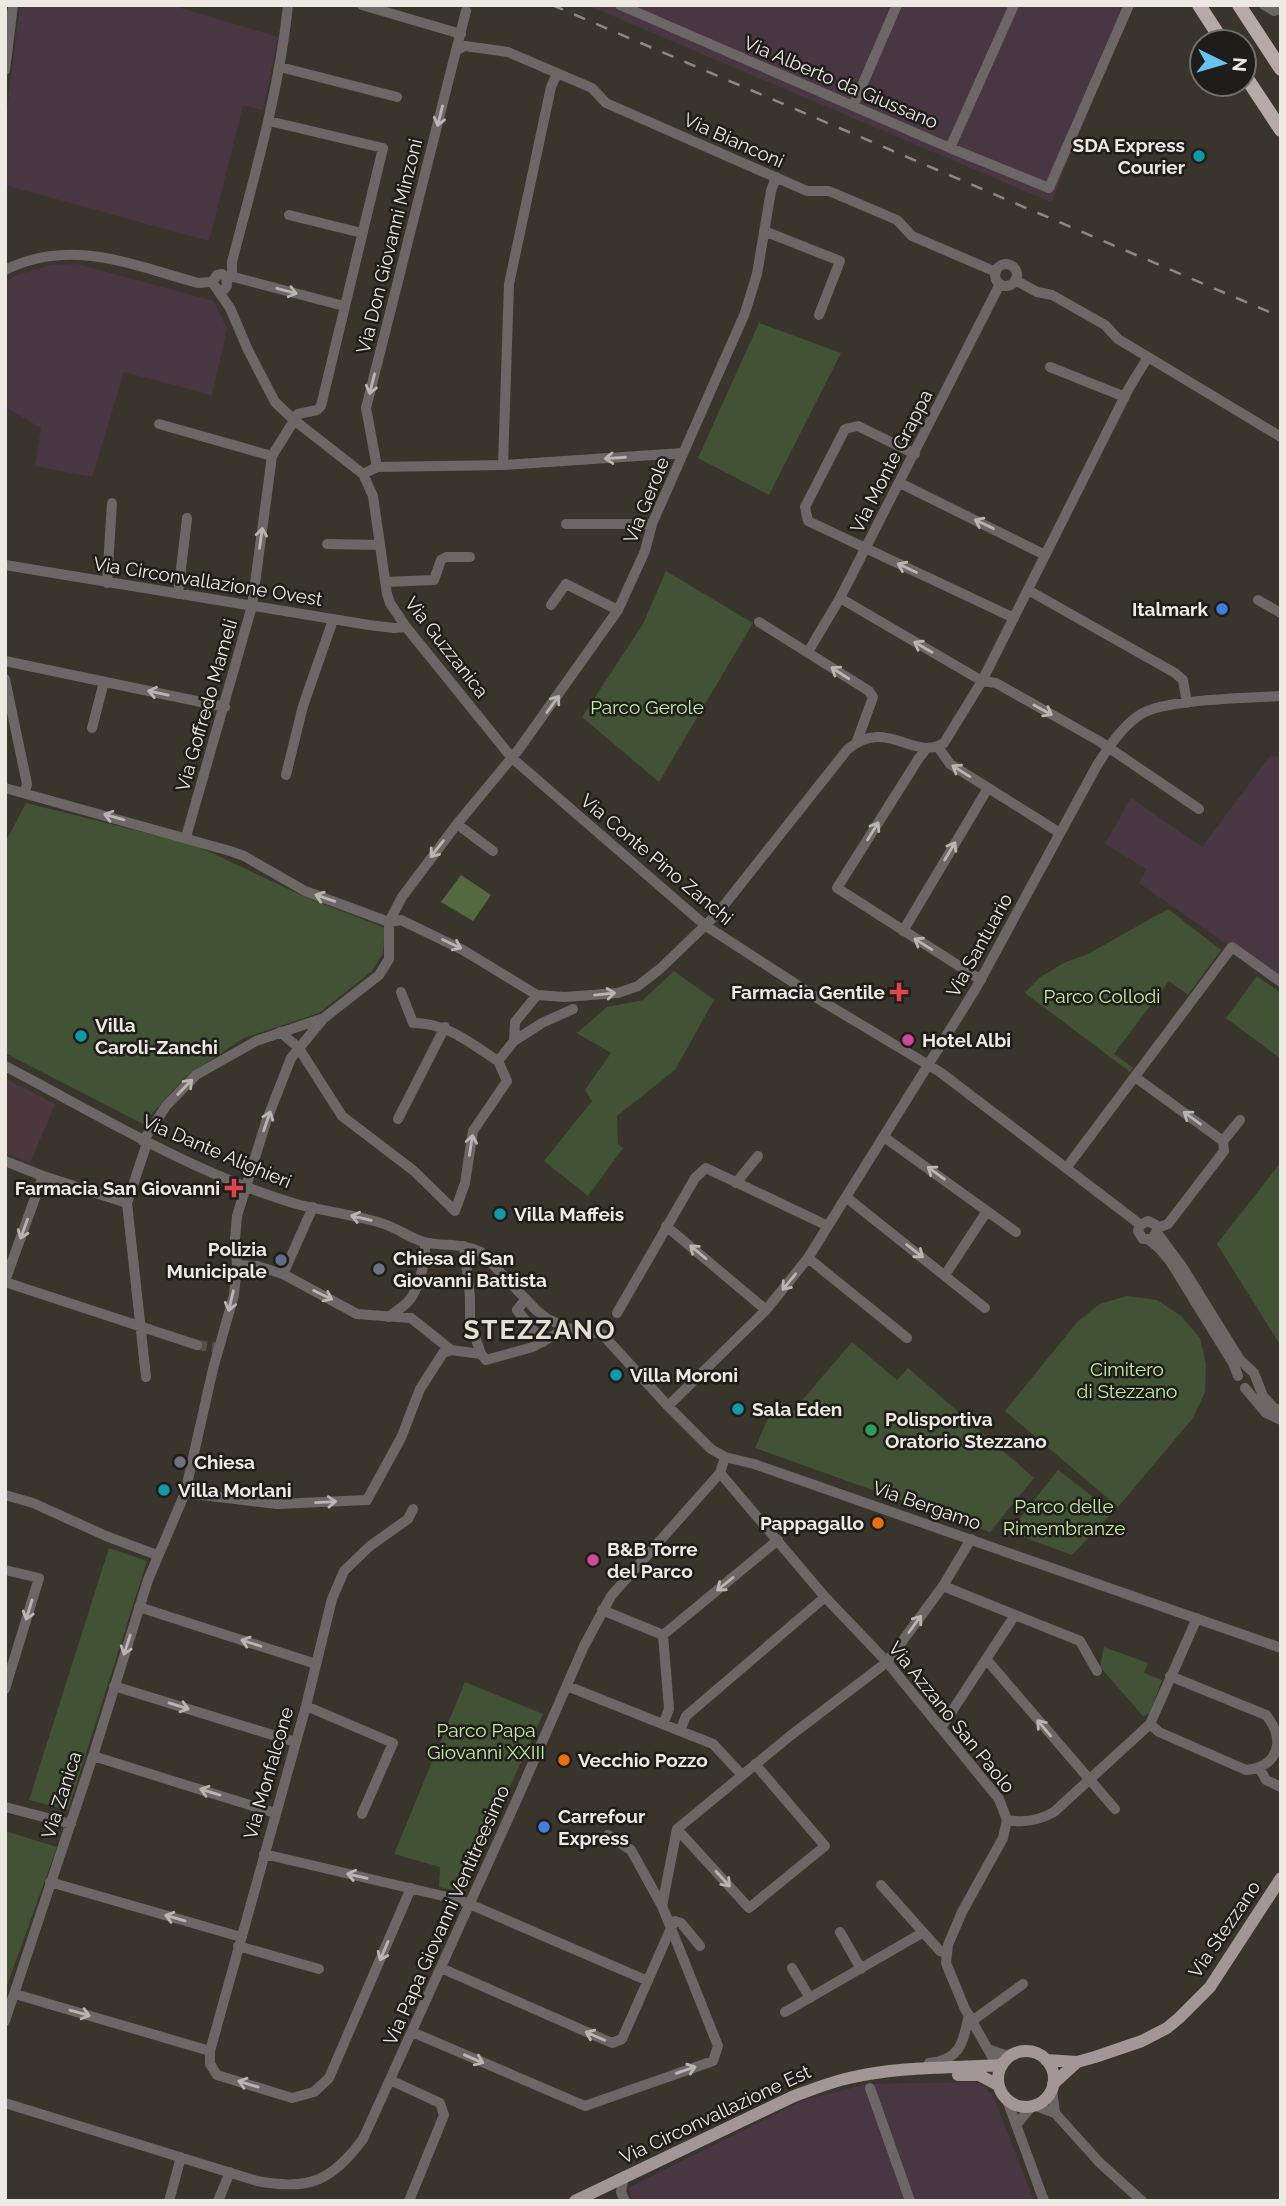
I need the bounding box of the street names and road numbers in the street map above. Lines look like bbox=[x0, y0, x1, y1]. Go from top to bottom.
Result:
street label: Via Alberto da Giussano bbox=[741, 31, 941, 133]
street label: Via Bianconi bbox=[680, 108, 788, 172]
street label: Via Don Giovanni Minzoni bbox=[352, 136, 426, 356]
street label: Via Monte Grappa bbox=[845, 386, 937, 536]
street label: Via Gerole bbox=[619, 454, 673, 546]
street label: Via Circonvallazione Ovest bbox=[92, 552, 325, 610]
street label: Via Guzzanica bbox=[401, 592, 493, 702]
street label: Via Goffredo Mameli bbox=[171, 616, 241, 794]
street label: Via Conte Pino Zanchi bbox=[576, 789, 738, 929]
street label: Via Santuario bbox=[941, 889, 1017, 1001]
street label: Via Dante Alighieri bbox=[139, 1110, 295, 1192]
street label: Via Bergamo bbox=[870, 1476, 984, 1534]
street label: Via Azzano San Paolo bbox=[884, 1637, 1020, 1797]
street label: Via Monfalcone bbox=[239, 1704, 297, 1842]
street label: Via Zanica bbox=[37, 1749, 85, 1841]
street label: Via Papa Giovanni Ventitreesimo bbox=[379, 1782, 513, 2048]
street label: Via Stezzano bbox=[1183, 1876, 1265, 1982]
street label: Via Circonvallazione Est bbox=[616, 2060, 815, 2168]

